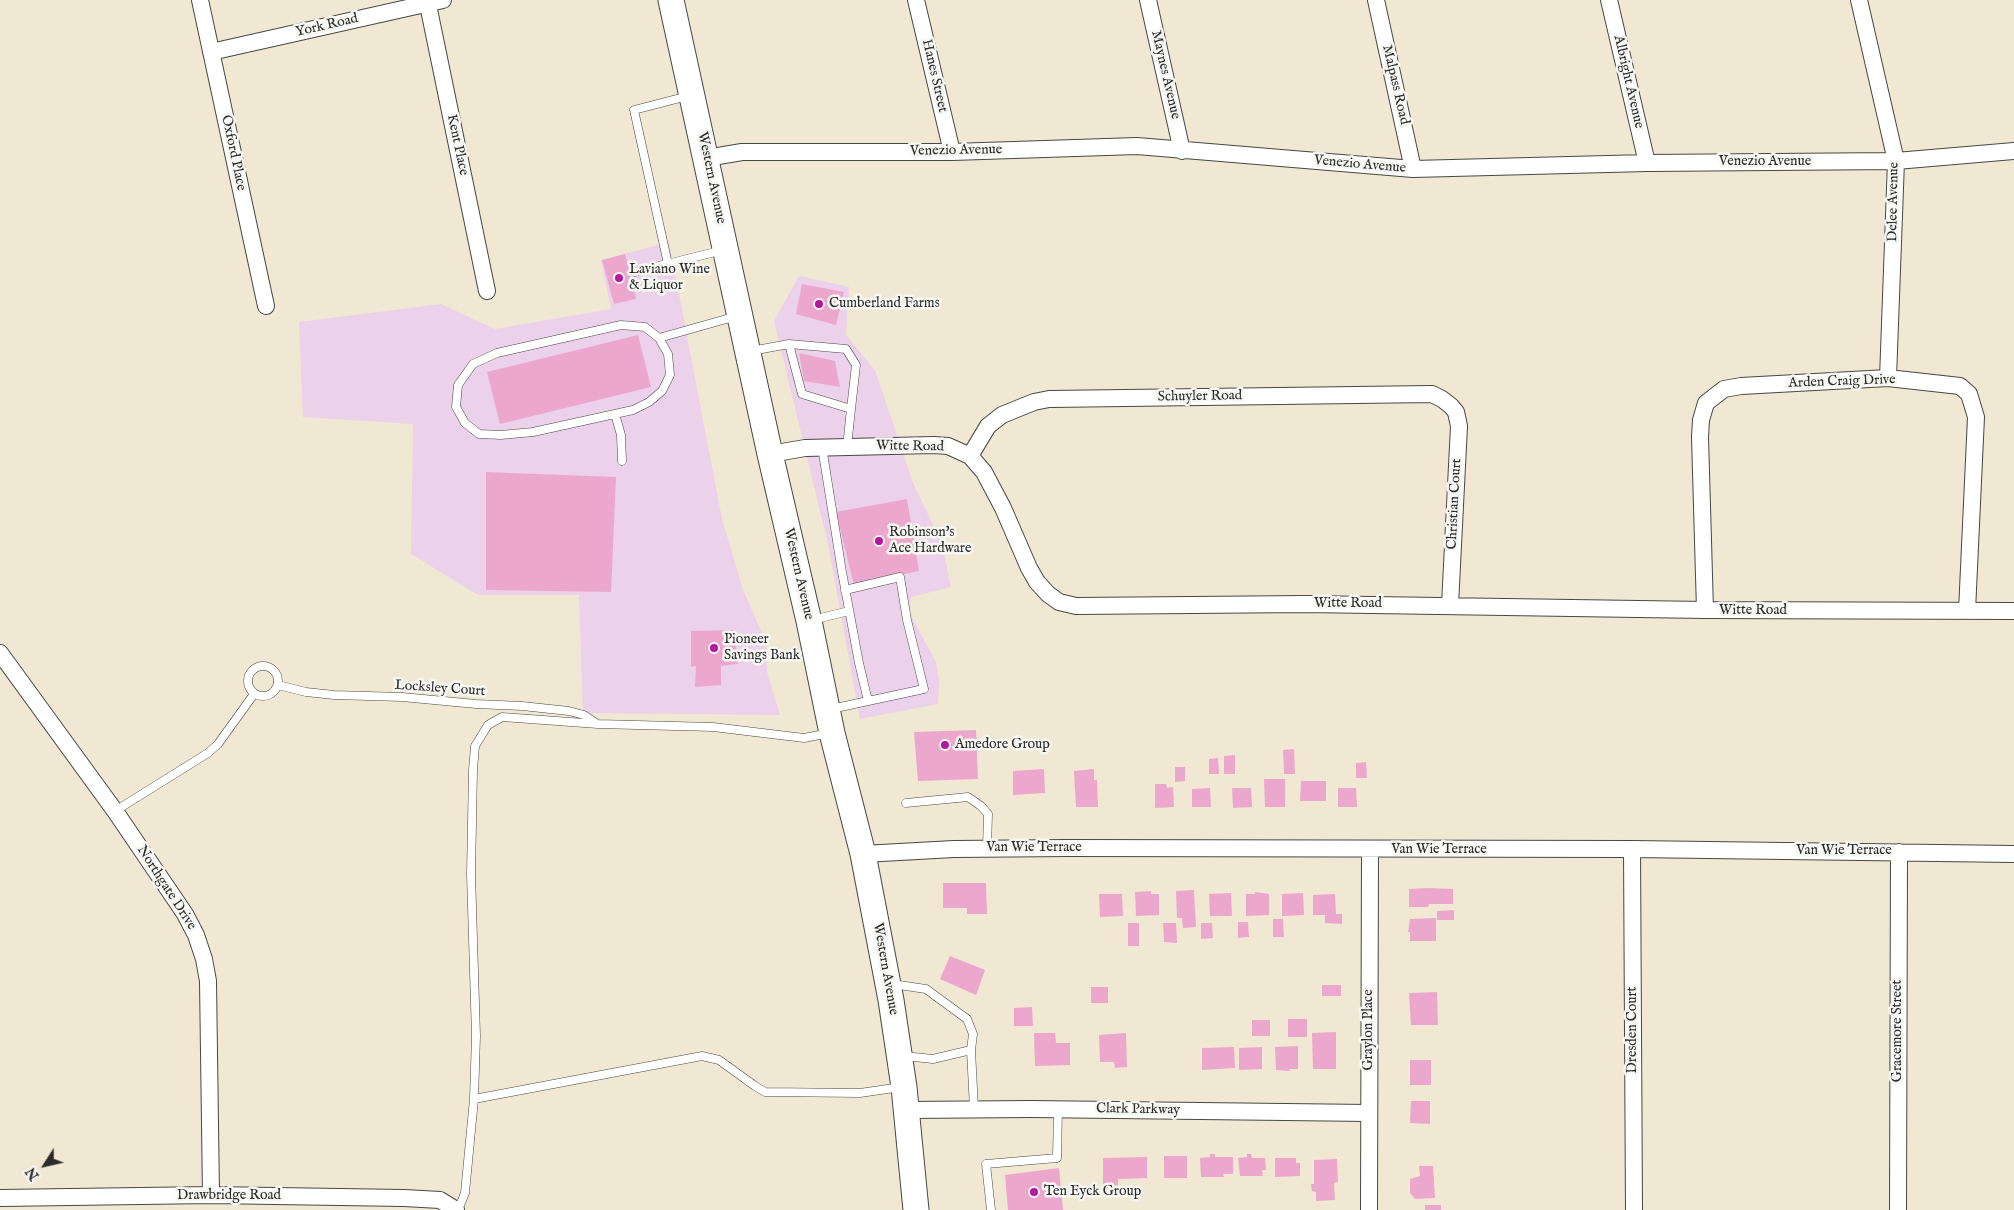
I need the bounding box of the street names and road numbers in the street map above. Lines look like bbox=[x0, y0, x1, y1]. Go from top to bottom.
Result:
street label: York Road bbox=[294, 11, 360, 41]
street label: Maynes Avenue bbox=[1147, 29, 1183, 121]
street label: Albright Avenue bbox=[1609, 34, 1647, 130]
street label: Hanes Street bbox=[917, 38, 951, 114]
street label: Malpass Road bbox=[1378, 44, 1412, 126]
street label: Kent Place bbox=[442, 113, 472, 177]
street label: Oxford Place bbox=[217, 114, 249, 192]
street label: Western Avenue bbox=[693, 130, 729, 226]
street label: Venezio Avenue bbox=[910, 142, 1002, 160]
street label: Venezio Avenue bbox=[1313, 153, 1407, 177]
street label: Venezio Avenue bbox=[1719, 154, 1811, 170]
street label: Delee Avenue bbox=[1885, 162, 1903, 242]
street label: Arden Craig Drive bbox=[1788, 372, 1896, 392]
street label: Schuyler Road bbox=[1158, 388, 1242, 406]
street label: Witte Road bbox=[876, 438, 944, 456]
street label: Christian Court bbox=[1444, 458, 1466, 550]
street label: Western Avenue bbox=[779, 526, 817, 622]
street label: Witte Road bbox=[1314, 596, 1382, 612]
street label: Witte Road bbox=[1719, 603, 1787, 619]
street label: Locksley Court bbox=[394, 677, 486, 701]
street label: Van Wie Terrace bbox=[986, 840, 1082, 856]
street label: Van Wie Terrace bbox=[1391, 842, 1487, 858]
street label: Northgate Drive bbox=[132, 843, 200, 933]
street label: Van Wie Terrace bbox=[1796, 843, 1892, 859]
street label: Western Avenue bbox=[869, 921, 901, 1017]
street label: Gracemore Street bbox=[1890, 980, 1906, 1082]
street label: Dresden Court bbox=[1625, 987, 1641, 1073]
street label: Graylon Place bbox=[1361, 989, 1377, 1071]
street label: Clark Parkway bbox=[1096, 1101, 1180, 1119]
street label: Drawbridge Road bbox=[177, 1188, 281, 1204]

